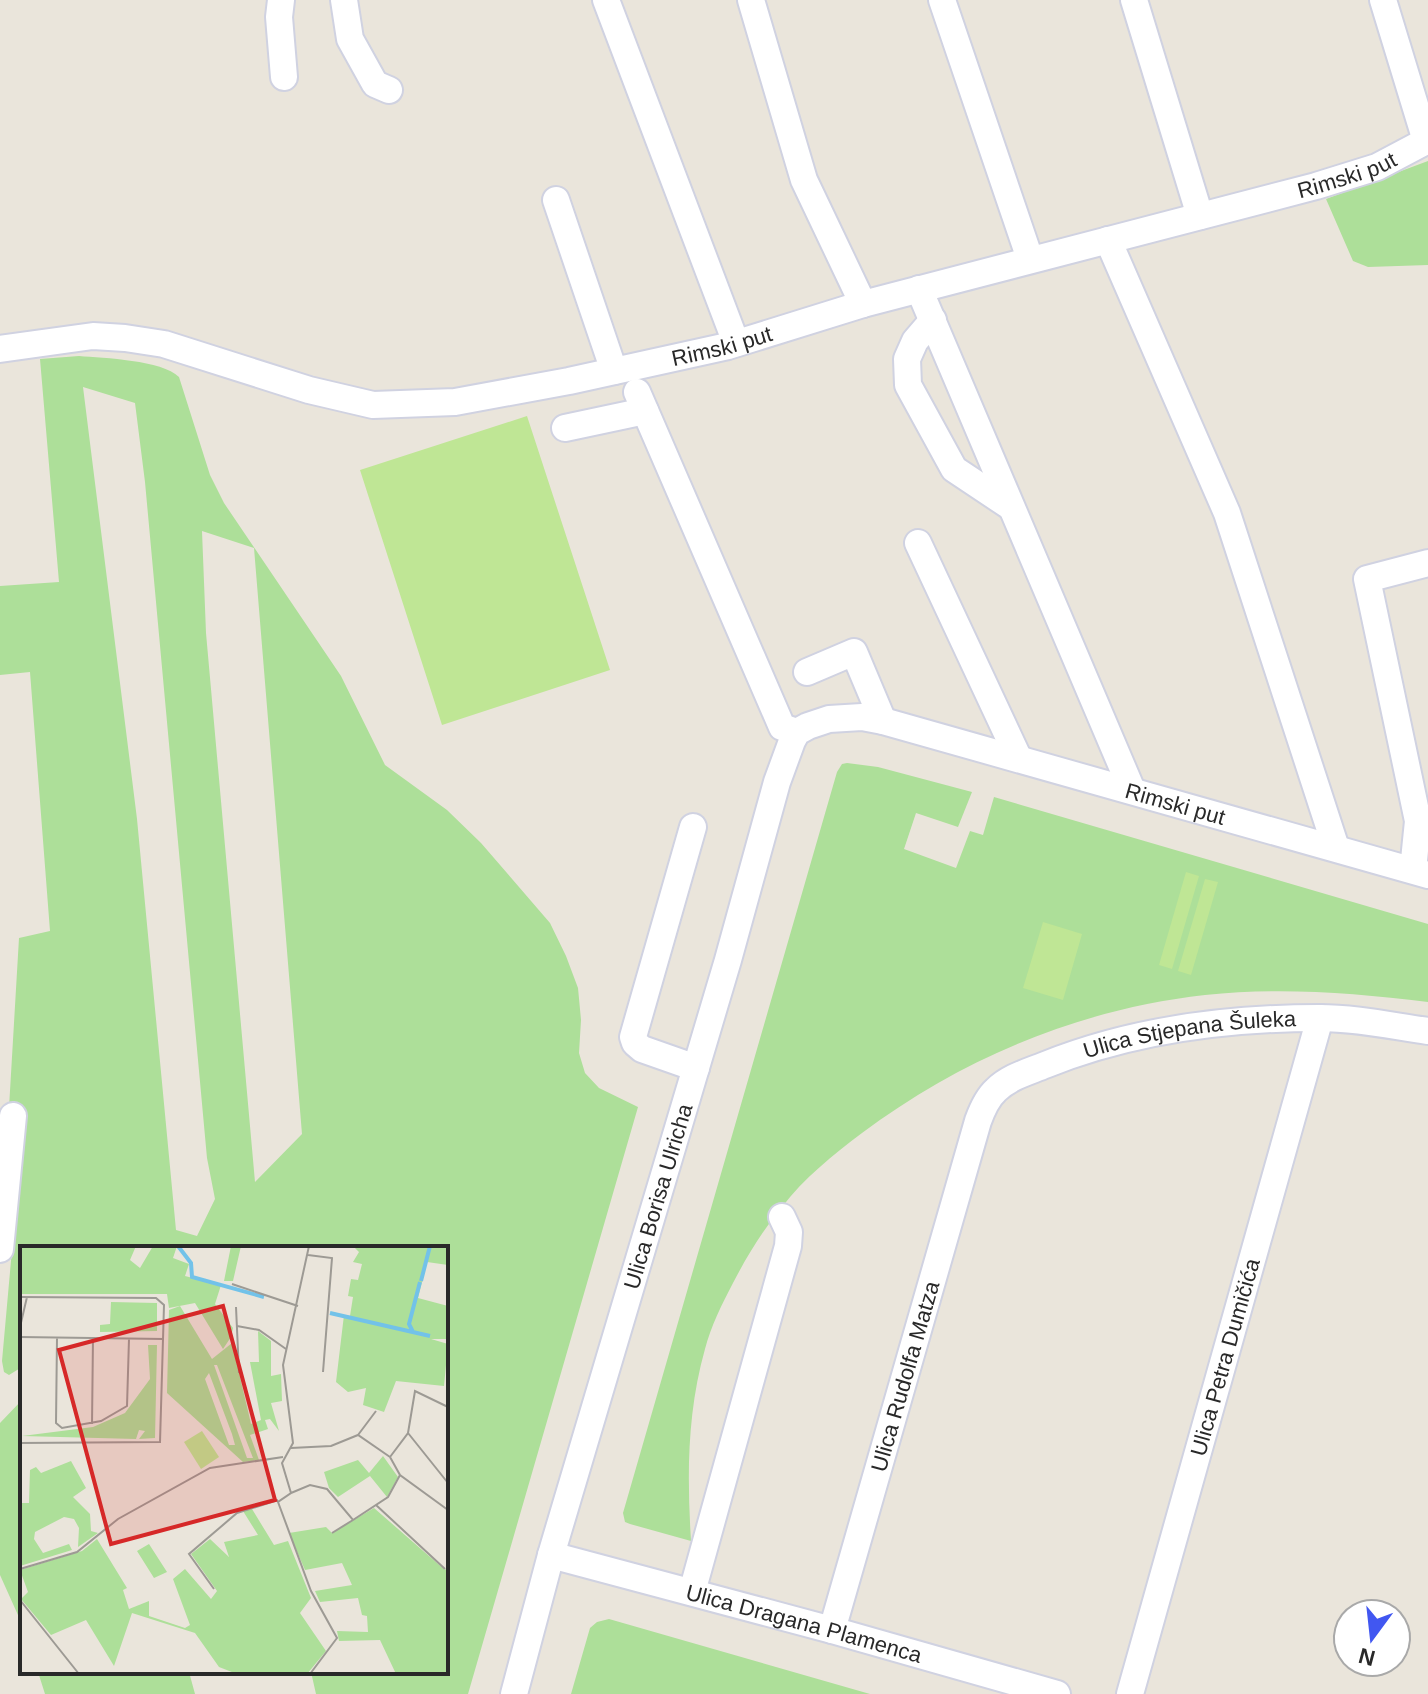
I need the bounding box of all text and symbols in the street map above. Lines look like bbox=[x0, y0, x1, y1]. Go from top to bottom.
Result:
street label: Rimski put bbox=[1295, 147, 1400, 203]
street label: Rimski put bbox=[669, 321, 775, 371]
street label: Rimski put bbox=[1122, 778, 1228, 830]
street label: Ulica Stjepana Šuleka bbox=[1080, 1006, 1297, 1063]
street label: Ulica Borisa Ulricha bbox=[618, 1100, 697, 1292]
inset map bbox=[20, 1246, 448, 1674]
street label: Ulica Petra Dumičića bbox=[1185, 1255, 1265, 1459]
street label: Ulica Rudolfa Matza bbox=[866, 1277, 944, 1474]
street label: Ulica Dragana Plamenca bbox=[683, 1579, 926, 1668]
north arrow bbox=[1332, 1598, 1412, 1678]
text: N bbox=[1356, 1643, 1378, 1671]

